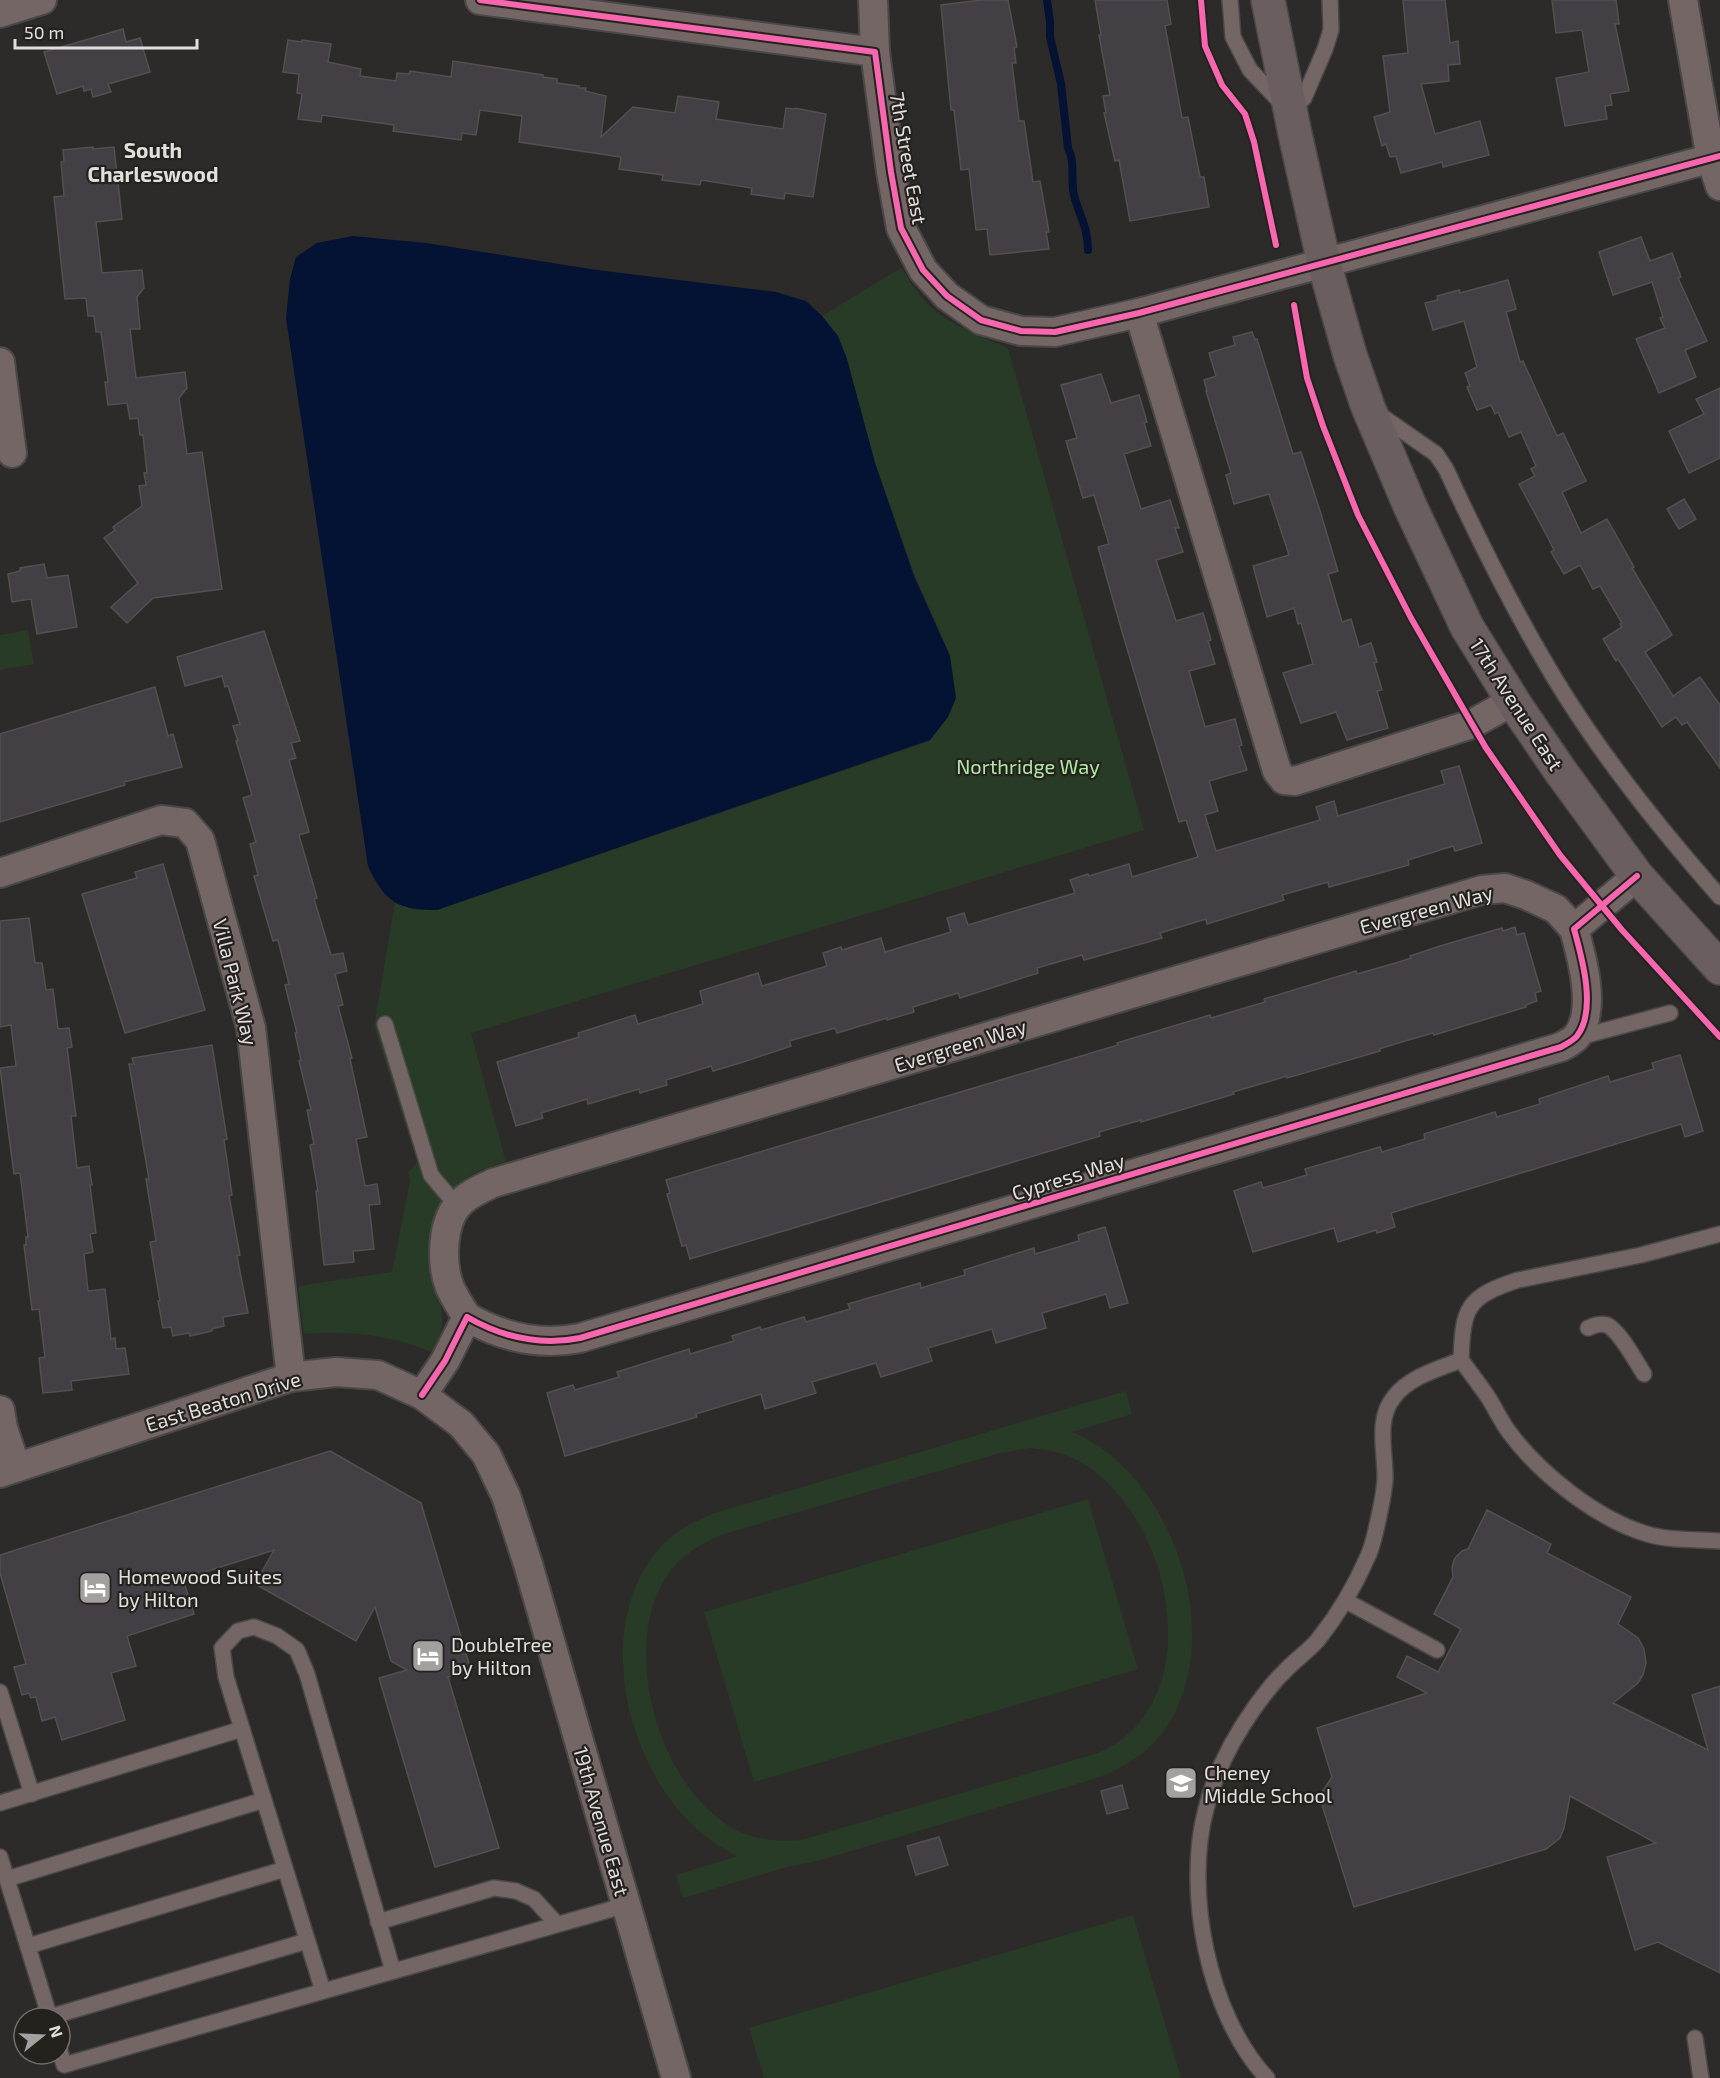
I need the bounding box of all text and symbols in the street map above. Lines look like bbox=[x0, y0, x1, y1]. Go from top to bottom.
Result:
scale bar bbox=[15, 12, 196, 50]
text: 50 m bbox=[24, 21, 64, 43]
street label: 7th Street East bbox=[886, 90, 933, 226]
district label: South Charleswood bbox=[88, 137, 218, 186]
street label: 17th Avenue East bbox=[1465, 633, 1569, 775]
park label: Northridge Way bbox=[956, 754, 1100, 778]
street label: Evergreen Way bbox=[1357, 880, 1496, 938]
street label: Villa Park Way bbox=[209, 916, 263, 1048]
street label: Evergreen Way bbox=[891, 1013, 1029, 1076]
street label: Cypress Way bbox=[1009, 1147, 1128, 1205]
street label: East Beaton Drive bbox=[142, 1366, 304, 1436]
place label: Homewood Suites by Hilton bbox=[118, 1564, 282, 1611]
hotel icon: Homewood Suites by Hilton bbox=[77, 1570, 113, 1606]
place label: DoubleTree by Hilton bbox=[451, 1632, 552, 1679]
hotel icon: DoubleTree by Hilton bbox=[410, 1638, 446, 1674]
street label: 19th Avenue East bbox=[569, 1744, 635, 1899]
place label: Cheney Middle School bbox=[1204, 1760, 1332, 1807]
school or university icon: Cheney Middle School bbox=[1163, 1765, 1199, 1801]
north arrow bbox=[12, 2006, 72, 2066]
text: N bbox=[46, 2023, 68, 2040]

